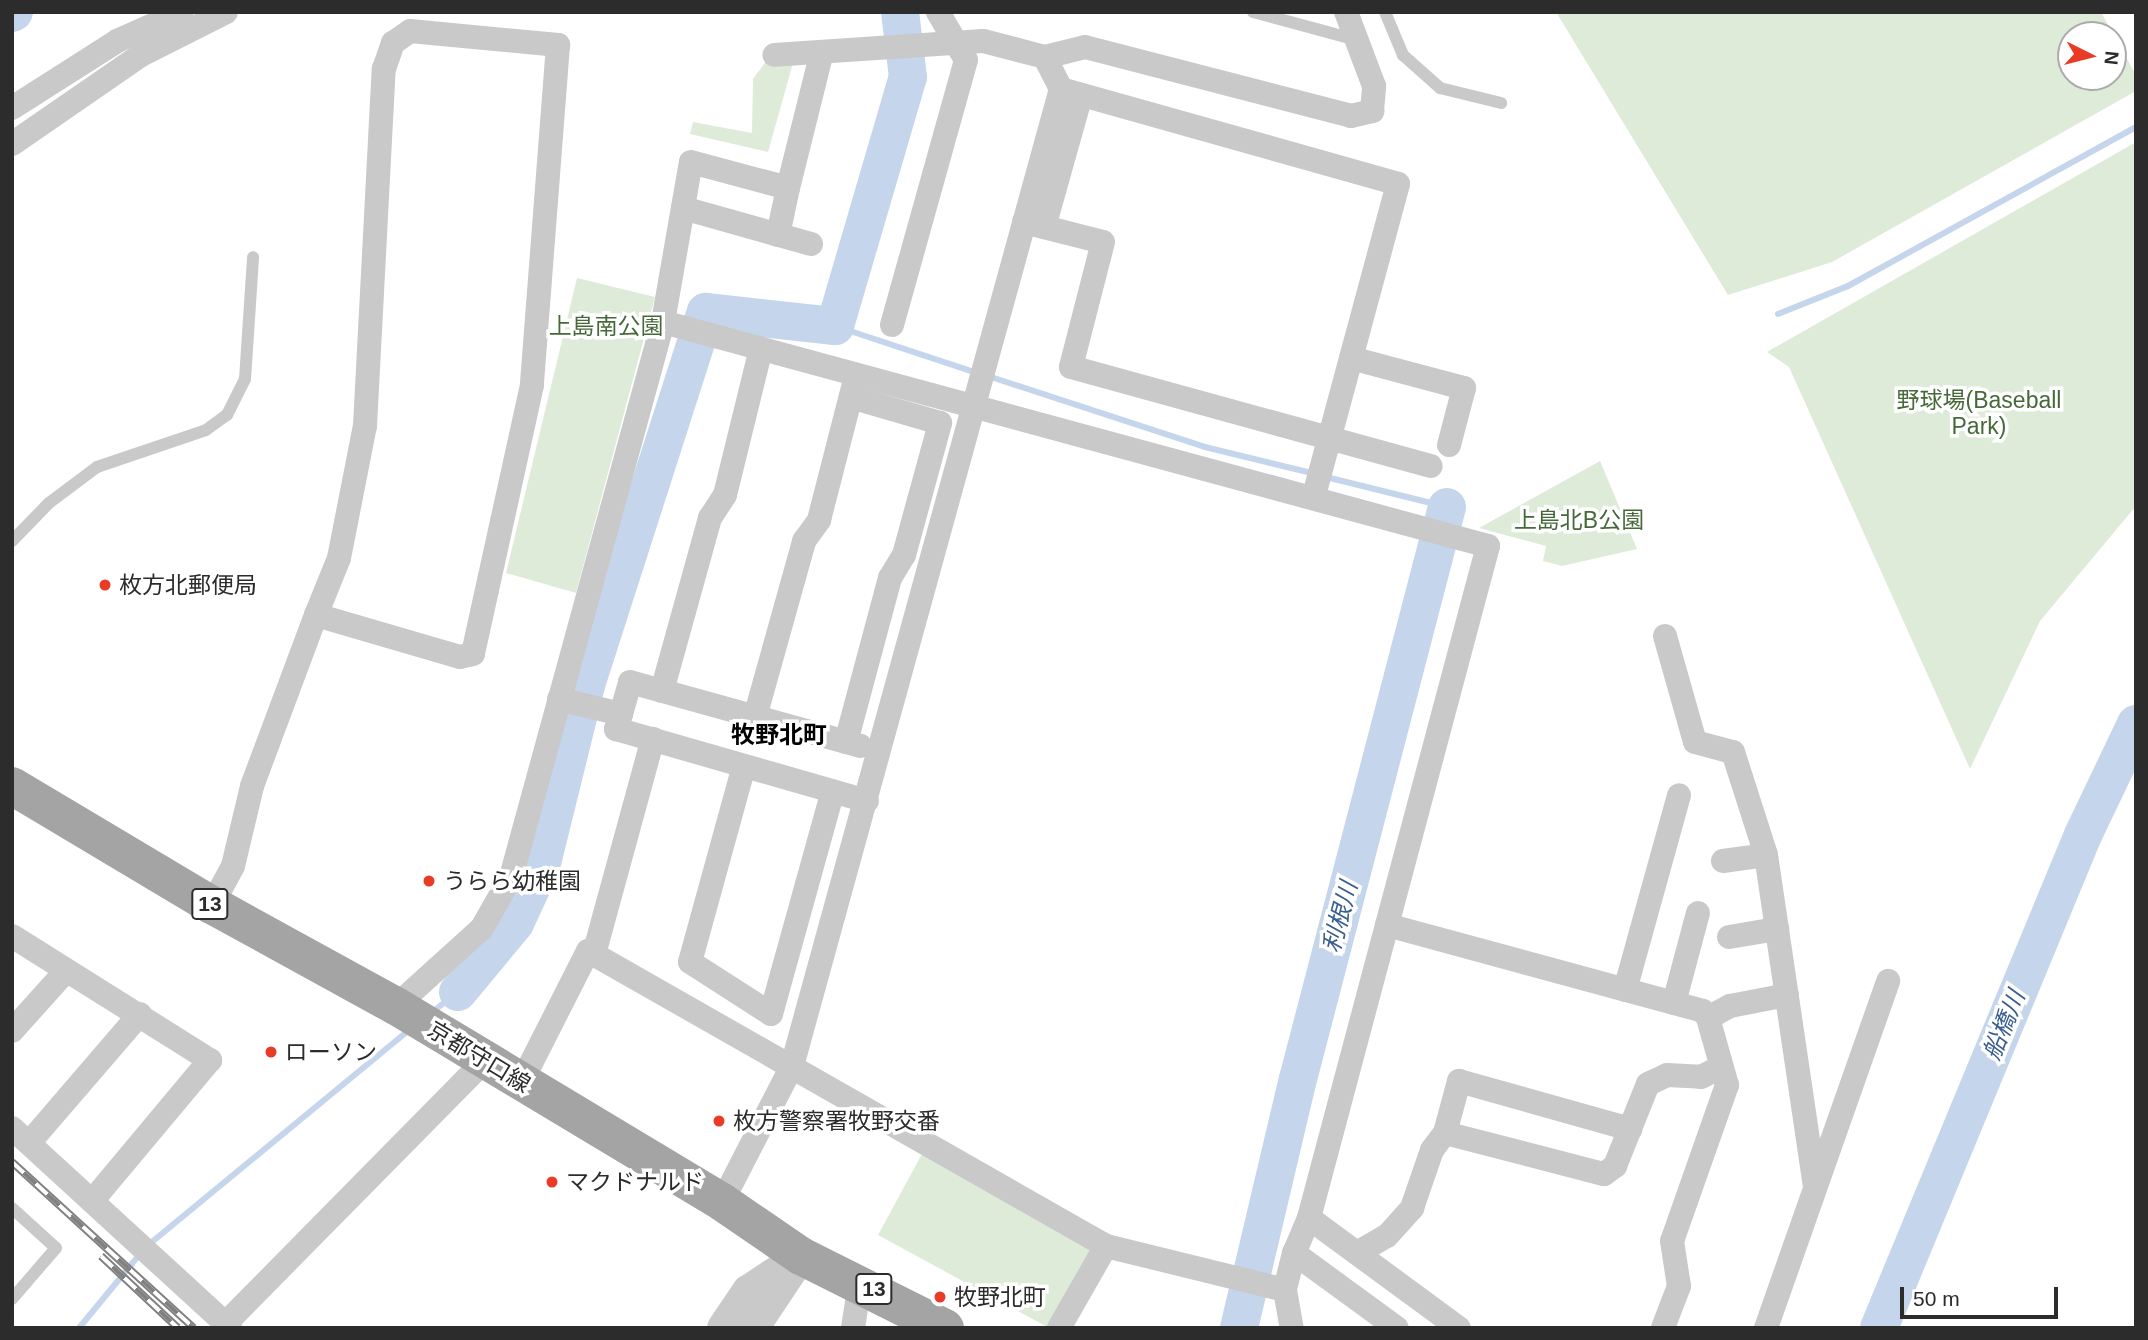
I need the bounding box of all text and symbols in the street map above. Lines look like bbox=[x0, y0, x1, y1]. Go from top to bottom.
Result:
north arrow bbox=[2057, 21, 2127, 91]
text: N bbox=[2100, 50, 2123, 66]
park label: 上島南公園 bbox=[549, 312, 663, 340]
park label: 野球場(Baseball Park) bbox=[1897, 386, 2061, 440]
park label: 上島北B公園 bbox=[1514, 506, 1644, 534]
place label: 枚方北郵便局 bbox=[119, 571, 257, 599]
marker: 枚方北郵便局 bbox=[97, 577, 113, 593]
district label: 牧野北町 bbox=[731, 721, 827, 749]
place label: うらら幼稚園 bbox=[443, 867, 581, 895]
marker: うらら幼稚園 bbox=[421, 873, 437, 889]
water label: 利根川 bbox=[1317, 878, 1363, 956]
road number: 13 bbox=[191, 886, 229, 922]
water label: 船橋川 bbox=[1977, 986, 2031, 1064]
street label: 京都守口線 bbox=[423, 1016, 535, 1098]
place label: ローソン bbox=[285, 1038, 377, 1066]
marker: ローソン bbox=[263, 1044, 279, 1060]
place label: 枚方警察署牧野交番 bbox=[733, 1107, 940, 1135]
marker: 枚方警察署牧野交番 bbox=[711, 1113, 727, 1129]
place label: マクドナルド bbox=[566, 1168, 704, 1196]
marker: マクドナルド bbox=[544, 1174, 560, 1190]
road number: 13 bbox=[855, 1272, 893, 1306]
scale bar bbox=[1903, 1274, 2060, 1318]
place label: 牧野北町 bbox=[954, 1283, 1046, 1311]
text: 50 m bbox=[1913, 1287, 1960, 1310]
marker: 牧野北町 bbox=[932, 1289, 948, 1305]

